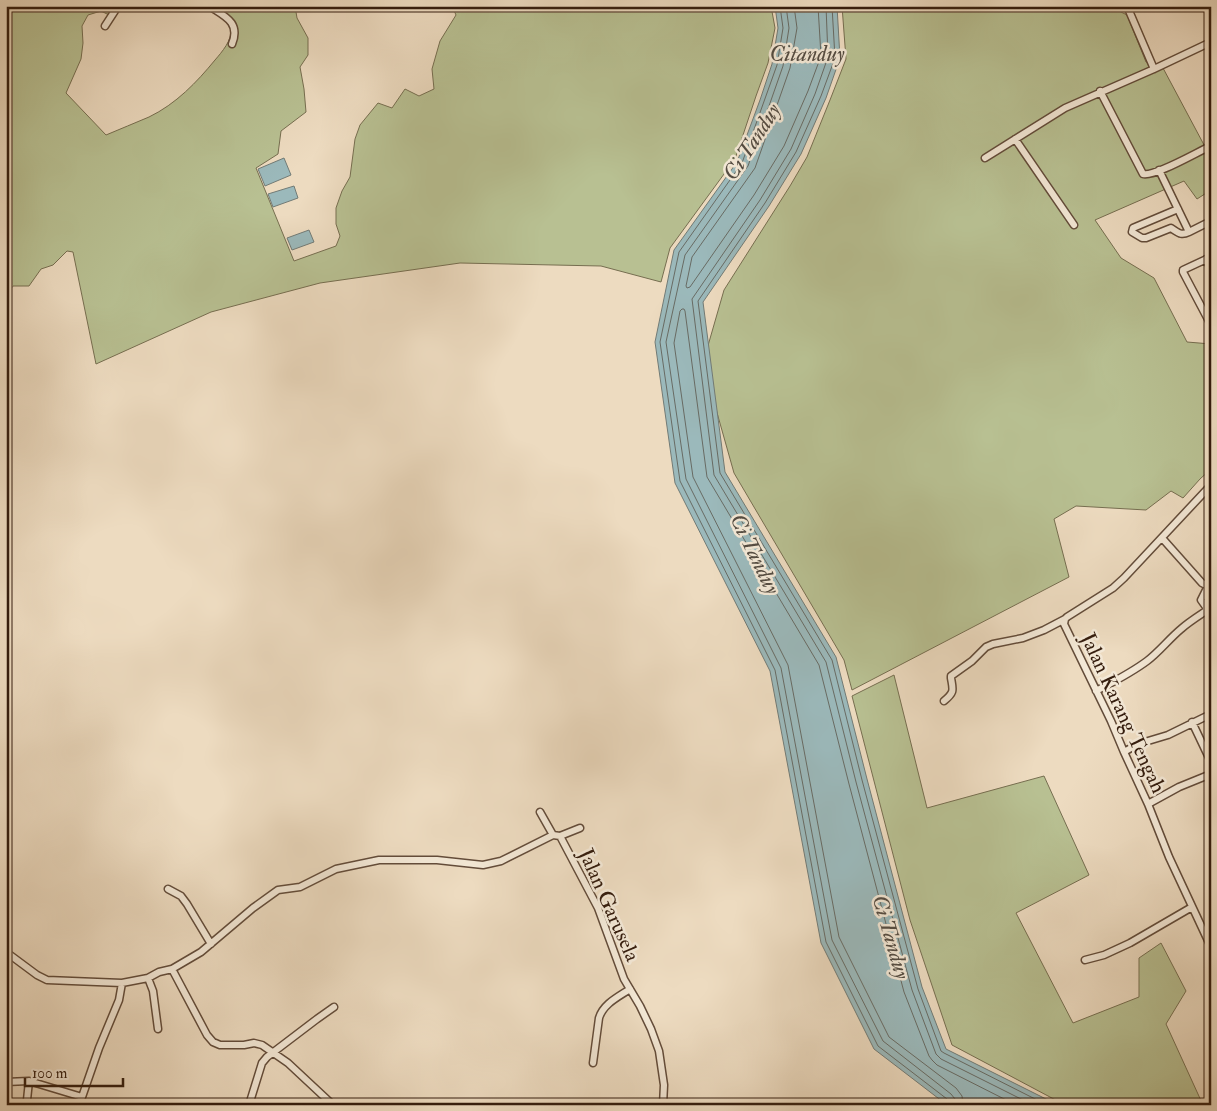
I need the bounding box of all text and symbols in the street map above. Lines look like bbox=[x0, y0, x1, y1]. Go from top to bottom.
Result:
water label: Citanduy bbox=[770, 40, 845, 68]
water label: Ci Tanduy bbox=[717, 98, 788, 186]
water label: Ci Tanduy bbox=[723, 509, 787, 599]
street label: Jalan Karang Tengah bbox=[1074, 628, 1172, 797]
street label: Jalan Garusela bbox=[572, 843, 646, 966]
water label: Ci Tanduy bbox=[866, 892, 917, 983]
scale bar bbox=[25, 1056, 122, 1088]
text: 100 m bbox=[32, 1064, 68, 1083]

